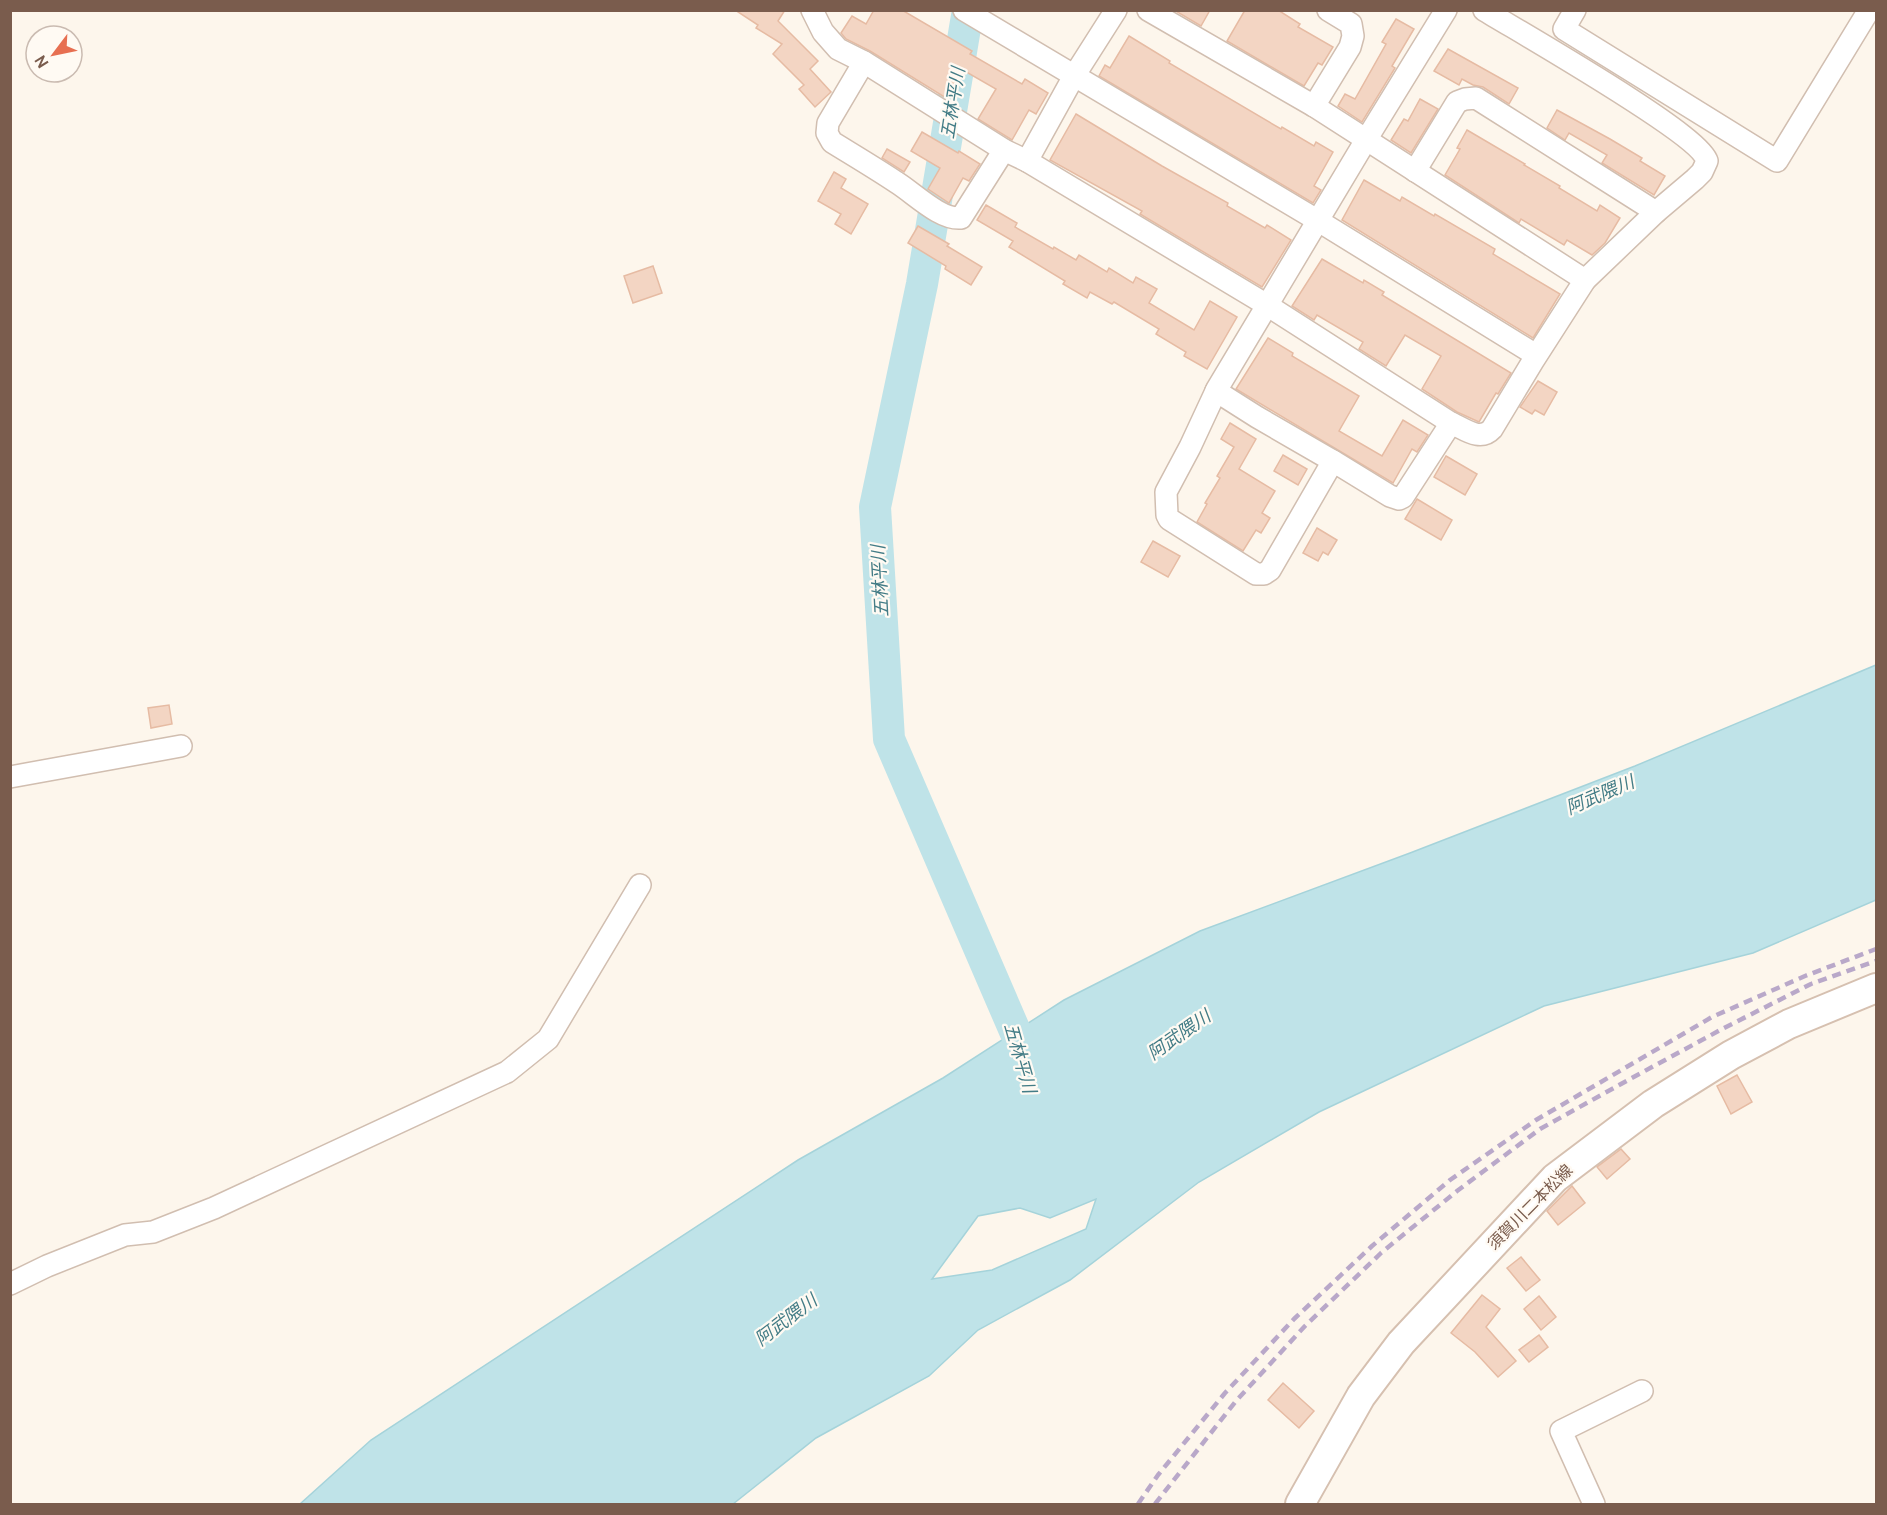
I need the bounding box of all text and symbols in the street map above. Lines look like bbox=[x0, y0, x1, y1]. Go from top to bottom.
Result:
north arrow bbox=[24, 24, 84, 84]
text: N bbox=[31, 52, 53, 72]
water label: 五林平川 bbox=[937, 64, 970, 140]
water label: 五林平川 bbox=[867, 542, 893, 618]
water label: 阿武隈川 bbox=[1563, 770, 1639, 819]
water label: 阿武隈川 bbox=[1143, 1004, 1216, 1065]
water label: 五林平川 bbox=[1000, 1020, 1041, 1098]
street label: 須賀川二本松線 bbox=[1484, 1161, 1576, 1253]
water label: 阿武隈川 bbox=[751, 1288, 823, 1350]

